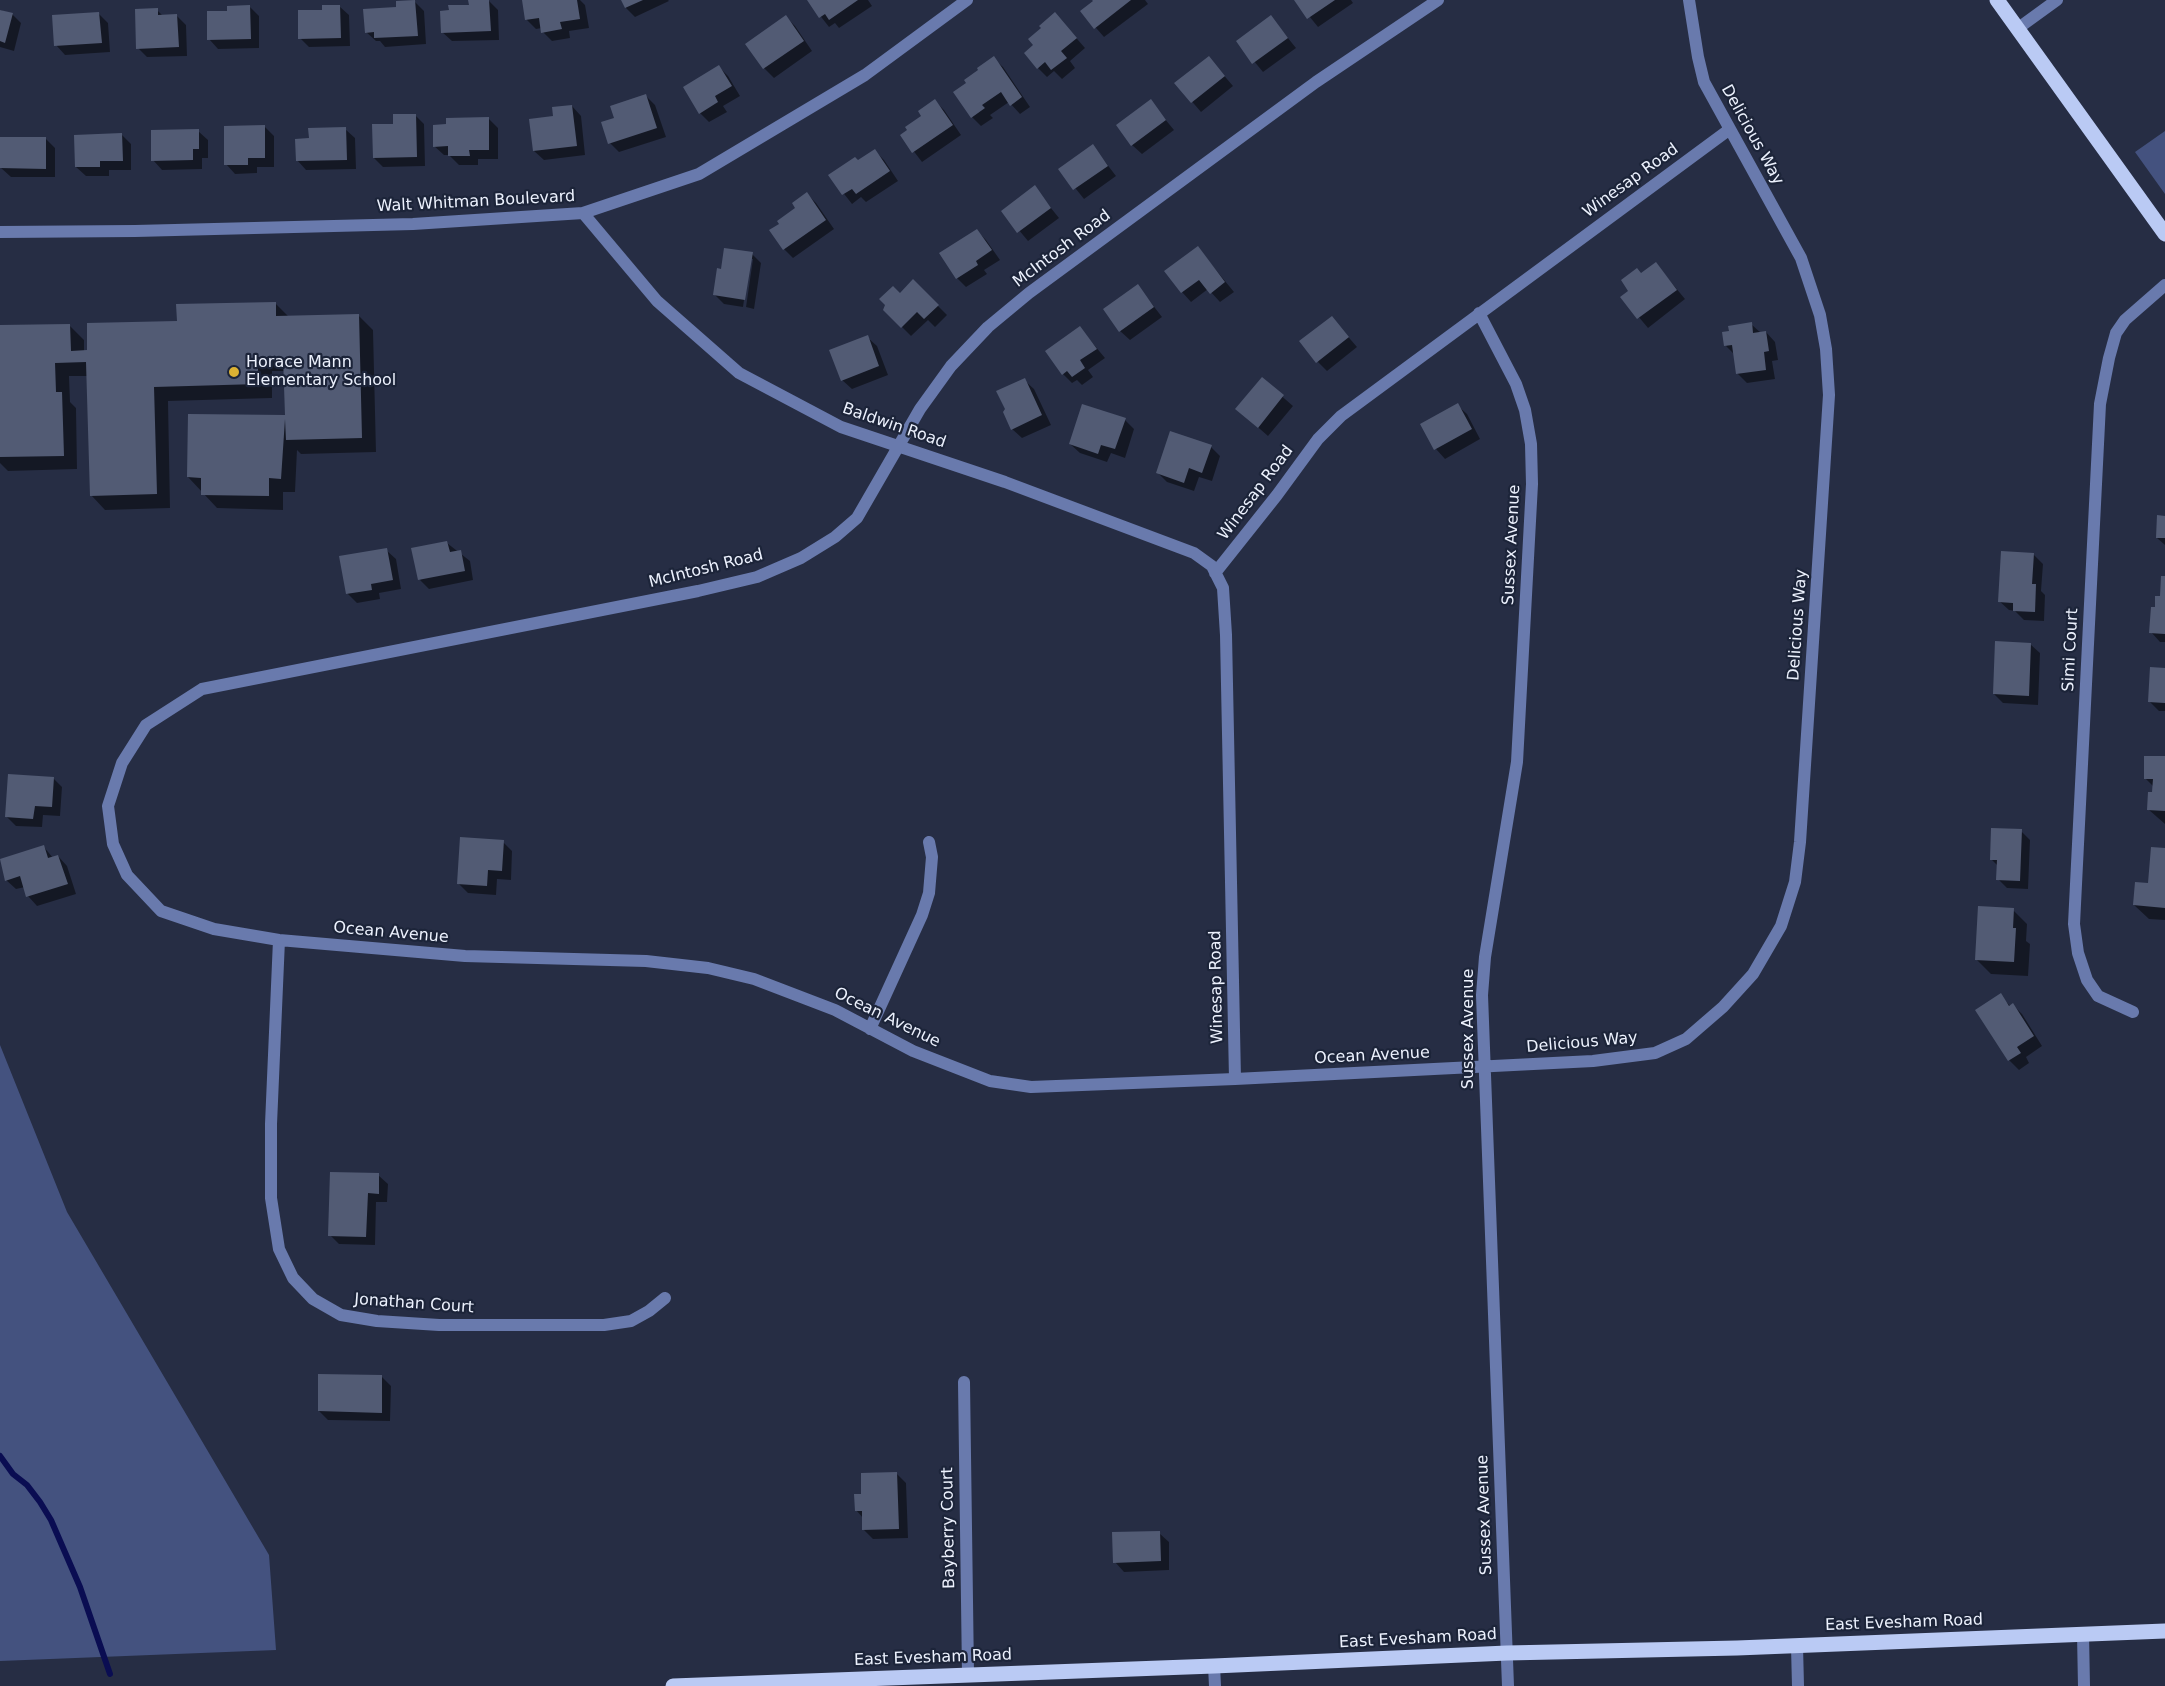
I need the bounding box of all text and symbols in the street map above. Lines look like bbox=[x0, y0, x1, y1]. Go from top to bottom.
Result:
street label: Delicious Way bbox=[1717, 81, 1787, 189]
street label: Winesap Road bbox=[1579, 140, 1683, 222]
street label: Walt Whitman Boulevard bbox=[376, 187, 576, 217]
street label: McIntosh Road bbox=[1009, 206, 1115, 292]
place label: Horace Mann Elementary School bbox=[246, 353, 396, 391]
marker: Horace Mann Elementary School bbox=[227, 365, 241, 379]
street label: Baldwin Road bbox=[840, 399, 948, 453]
street label: Winesap Road bbox=[1214, 442, 1298, 544]
street label: Sussex Avenue bbox=[1499, 484, 1525, 606]
street label: McIntosh Road bbox=[647, 546, 765, 592]
street label: Delicious Way bbox=[1785, 569, 1811, 681]
street label: Simi Court bbox=[2059, 608, 2083, 692]
street label: Ocean Avenue bbox=[333, 918, 449, 948]
street label: Winesap Road bbox=[1206, 930, 1228, 1044]
street label: Sussex Avenue bbox=[1459, 969, 1479, 1089]
street label: Ocean Avenue bbox=[831, 984, 943, 1052]
street label: Delicious Way bbox=[1526, 1029, 1638, 1057]
street label: Ocean Avenue bbox=[1314, 1043, 1430, 1069]
street label: Jonathan Court bbox=[354, 1290, 474, 1318]
street label: Sussex Avenue bbox=[1473, 1454, 1497, 1576]
street label: Bayberry Court bbox=[938, 1467, 960, 1589]
street label: East Evesham Road bbox=[1825, 1611, 1983, 1635]
street label: East Evesham Road bbox=[1339, 1625, 1497, 1653]
street label: East Evesham Road bbox=[854, 1646, 1012, 1670]

